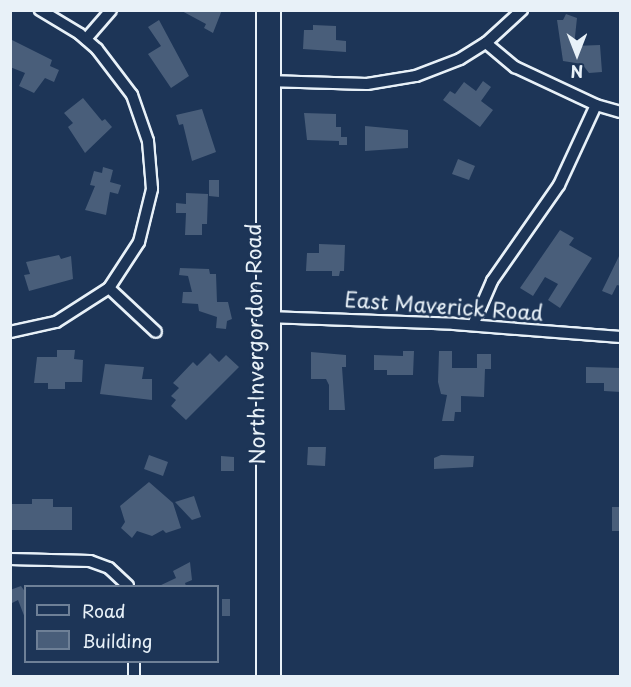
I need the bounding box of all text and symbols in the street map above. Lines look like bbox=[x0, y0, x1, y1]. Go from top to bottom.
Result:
north arrow bbox=[547, 24, 607, 84]
text: N bbox=[571, 60, 583, 84]
street label: North Invergordon Road bbox=[239, 223, 269, 465]
street label: East Maverick Road bbox=[343, 285, 545, 325]
legend bbox=[24, 585, 219, 663]
text: Road bbox=[82, 597, 126, 624]
text: Building bbox=[82, 627, 152, 654]

